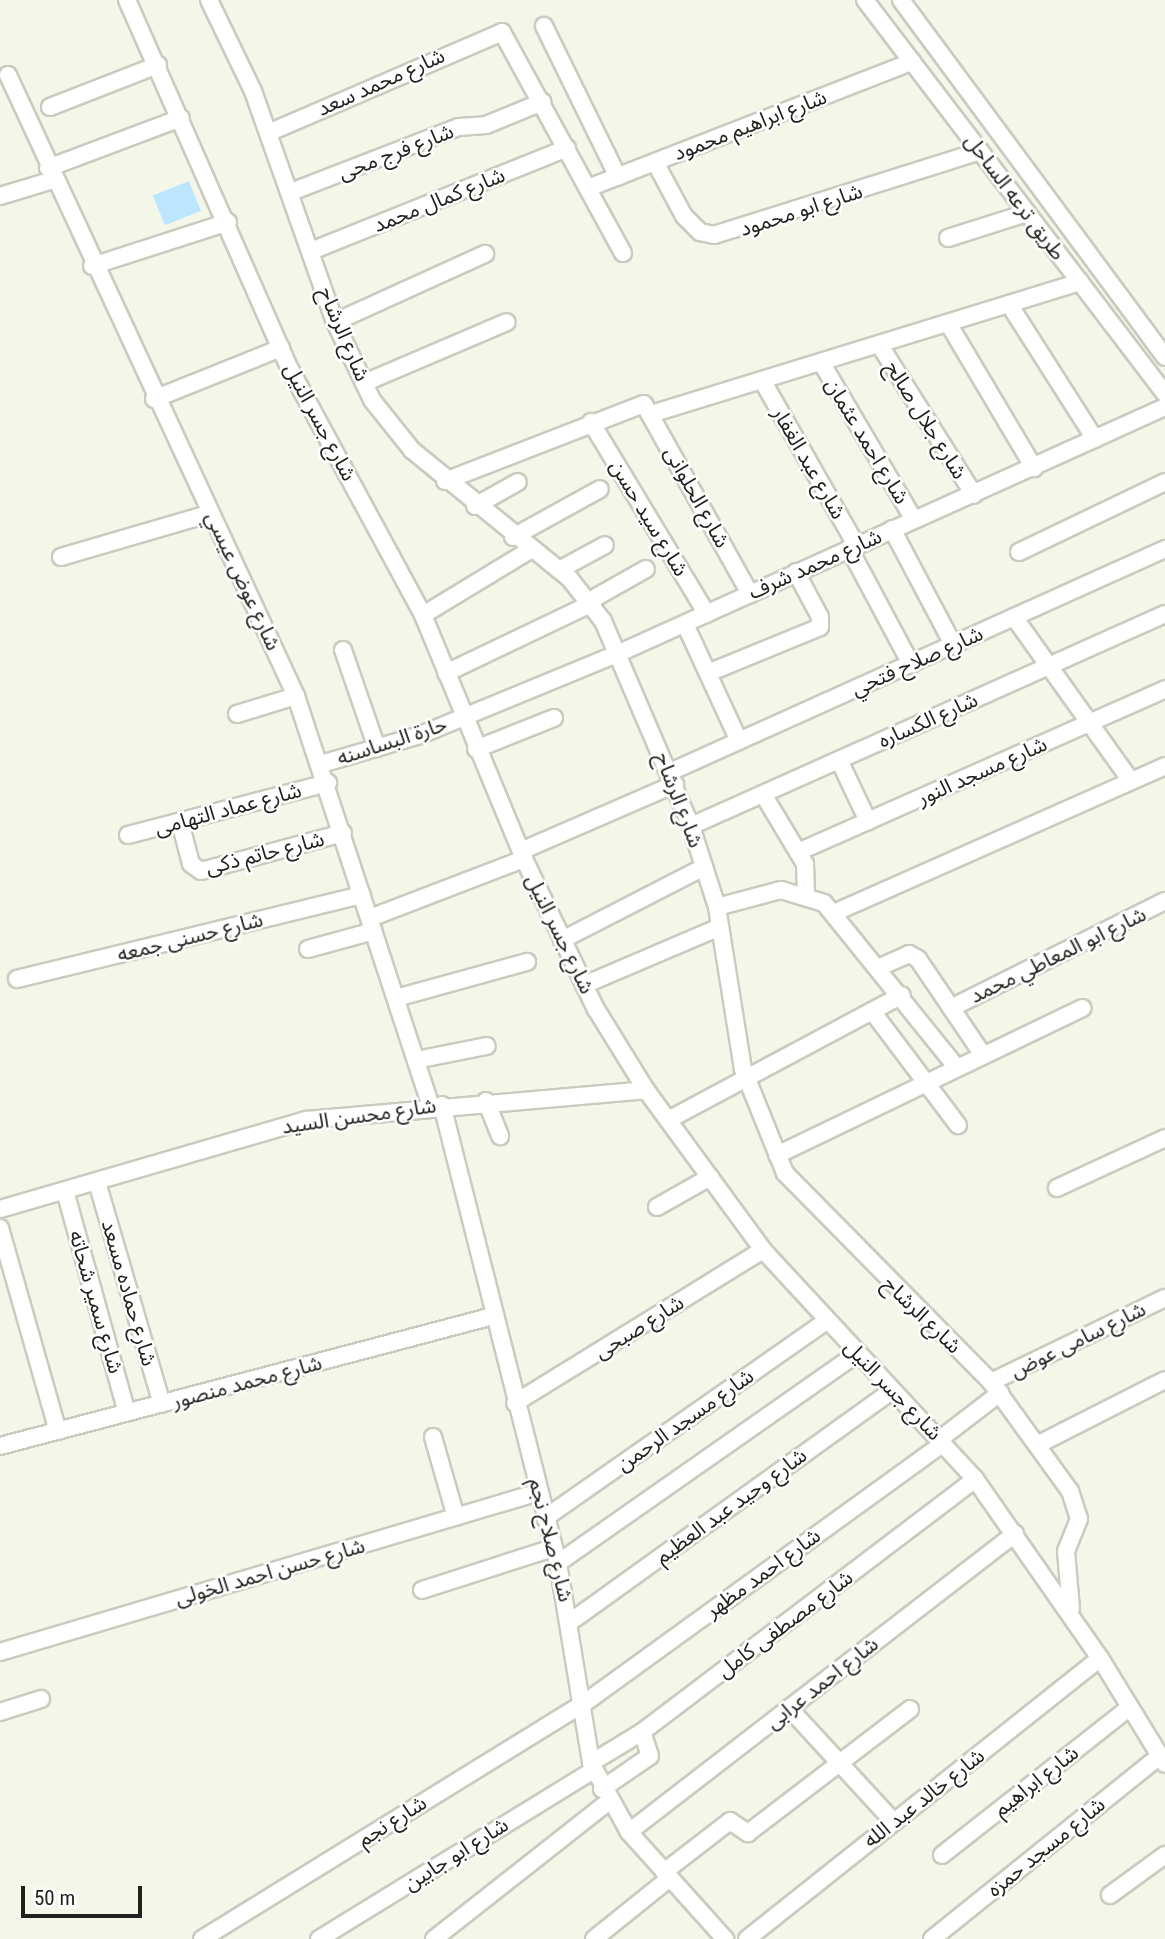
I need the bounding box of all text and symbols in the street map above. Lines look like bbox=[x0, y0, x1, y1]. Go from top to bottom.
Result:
street label: شارع محمد سعد bbox=[313, 43, 449, 121]
street label: شارع ابراهيم محمود bbox=[670, 84, 830, 166]
street label: شارع فرج محى bbox=[335, 118, 457, 186]
street label: طريق ترعه الساحل bbox=[959, 129, 1071, 265]
street label: شارع كمال محمد bbox=[369, 162, 509, 238]
street label: شارع ابو محمود bbox=[736, 178, 866, 242]
street label: شارع الرشاح bbox=[313, 283, 375, 385]
street label: شارع جلال صالح bbox=[880, 356, 972, 484]
street label: شارع جسر النيل bbox=[278, 359, 362, 485]
street label: شارع احمد عثمان bbox=[820, 374, 914, 508]
street label: شارع عبد الغفار bbox=[767, 403, 851, 523]
street label: شارع الحلوانى bbox=[659, 442, 735, 552]
street label: شارع سيد حسن bbox=[604, 455, 694, 581]
street label: شارع عوض عيسي bbox=[200, 508, 286, 654]
street label: شارع محمد شرف bbox=[745, 523, 885, 605]
street label: شارع صلاح فتحي bbox=[847, 621, 987, 701]
street label: شارع الكساره bbox=[874, 687, 982, 753]
street label: حارة البساسنه bbox=[334, 711, 450, 771]
street label: شارع مسجد النور bbox=[913, 731, 1051, 811]
street label: شارع الرشاح bbox=[649, 749, 709, 851]
street label: شارع عماد التهامى bbox=[152, 777, 304, 841]
street label: شارع حاتم ذكى bbox=[203, 826, 327, 880]
street label: شارع جسر النيل bbox=[520, 870, 600, 998]
street label: شارع ابو المعاطي محمد bbox=[966, 901, 1150, 1009]
street label: شارع حسنى جمعه bbox=[115, 907, 265, 967]
street label: شارع محسن السيد bbox=[280, 1093, 438, 1139]
street label: شارع حماده مسعد bbox=[96, 1217, 162, 1369]
street label: شارع سمير شحاته bbox=[64, 1228, 128, 1376]
street label: شارع الرشاح bbox=[877, 1271, 967, 1359]
street label: شارع صبحى bbox=[590, 1290, 688, 1364]
street label: شارع سامى عوض bbox=[1006, 1296, 1150, 1384]
street label: شارع جسر النيل bbox=[839, 1335, 947, 1445]
street label: شارع محمد منصور bbox=[169, 1350, 325, 1414]
street label: شارع مسجد الرحمن bbox=[612, 1363, 758, 1477]
street label: شارع وحيد عبد العظيم bbox=[650, 1443, 812, 1569]
street label: شارع صلاح نجم bbox=[523, 1476, 579, 1604]
street label: شارع احمد مظهر bbox=[701, 1523, 825, 1623]
street label: شارع حسن احمد الخولى bbox=[172, 1533, 368, 1611]
street label: شارع مصطفى كامل bbox=[712, 1565, 858, 1683]
street label: شارع احمد عرابى bbox=[761, 1631, 883, 1735]
street label: شارع ابراهيم bbox=[988, 1740, 1084, 1822]
street label: شارع خالد عبد الله bbox=[859, 1743, 989, 1853]
street label: شارع نجم bbox=[353, 1790, 431, 1852]
street label: شارع مسجد حمزه bbox=[982, 1792, 1110, 1902]
street label: شارع ابو جابين bbox=[399, 1812, 513, 1896]
scale bar bbox=[24, 1872, 145, 1916]
text: 50 m bbox=[34, 1886, 75, 1910]

